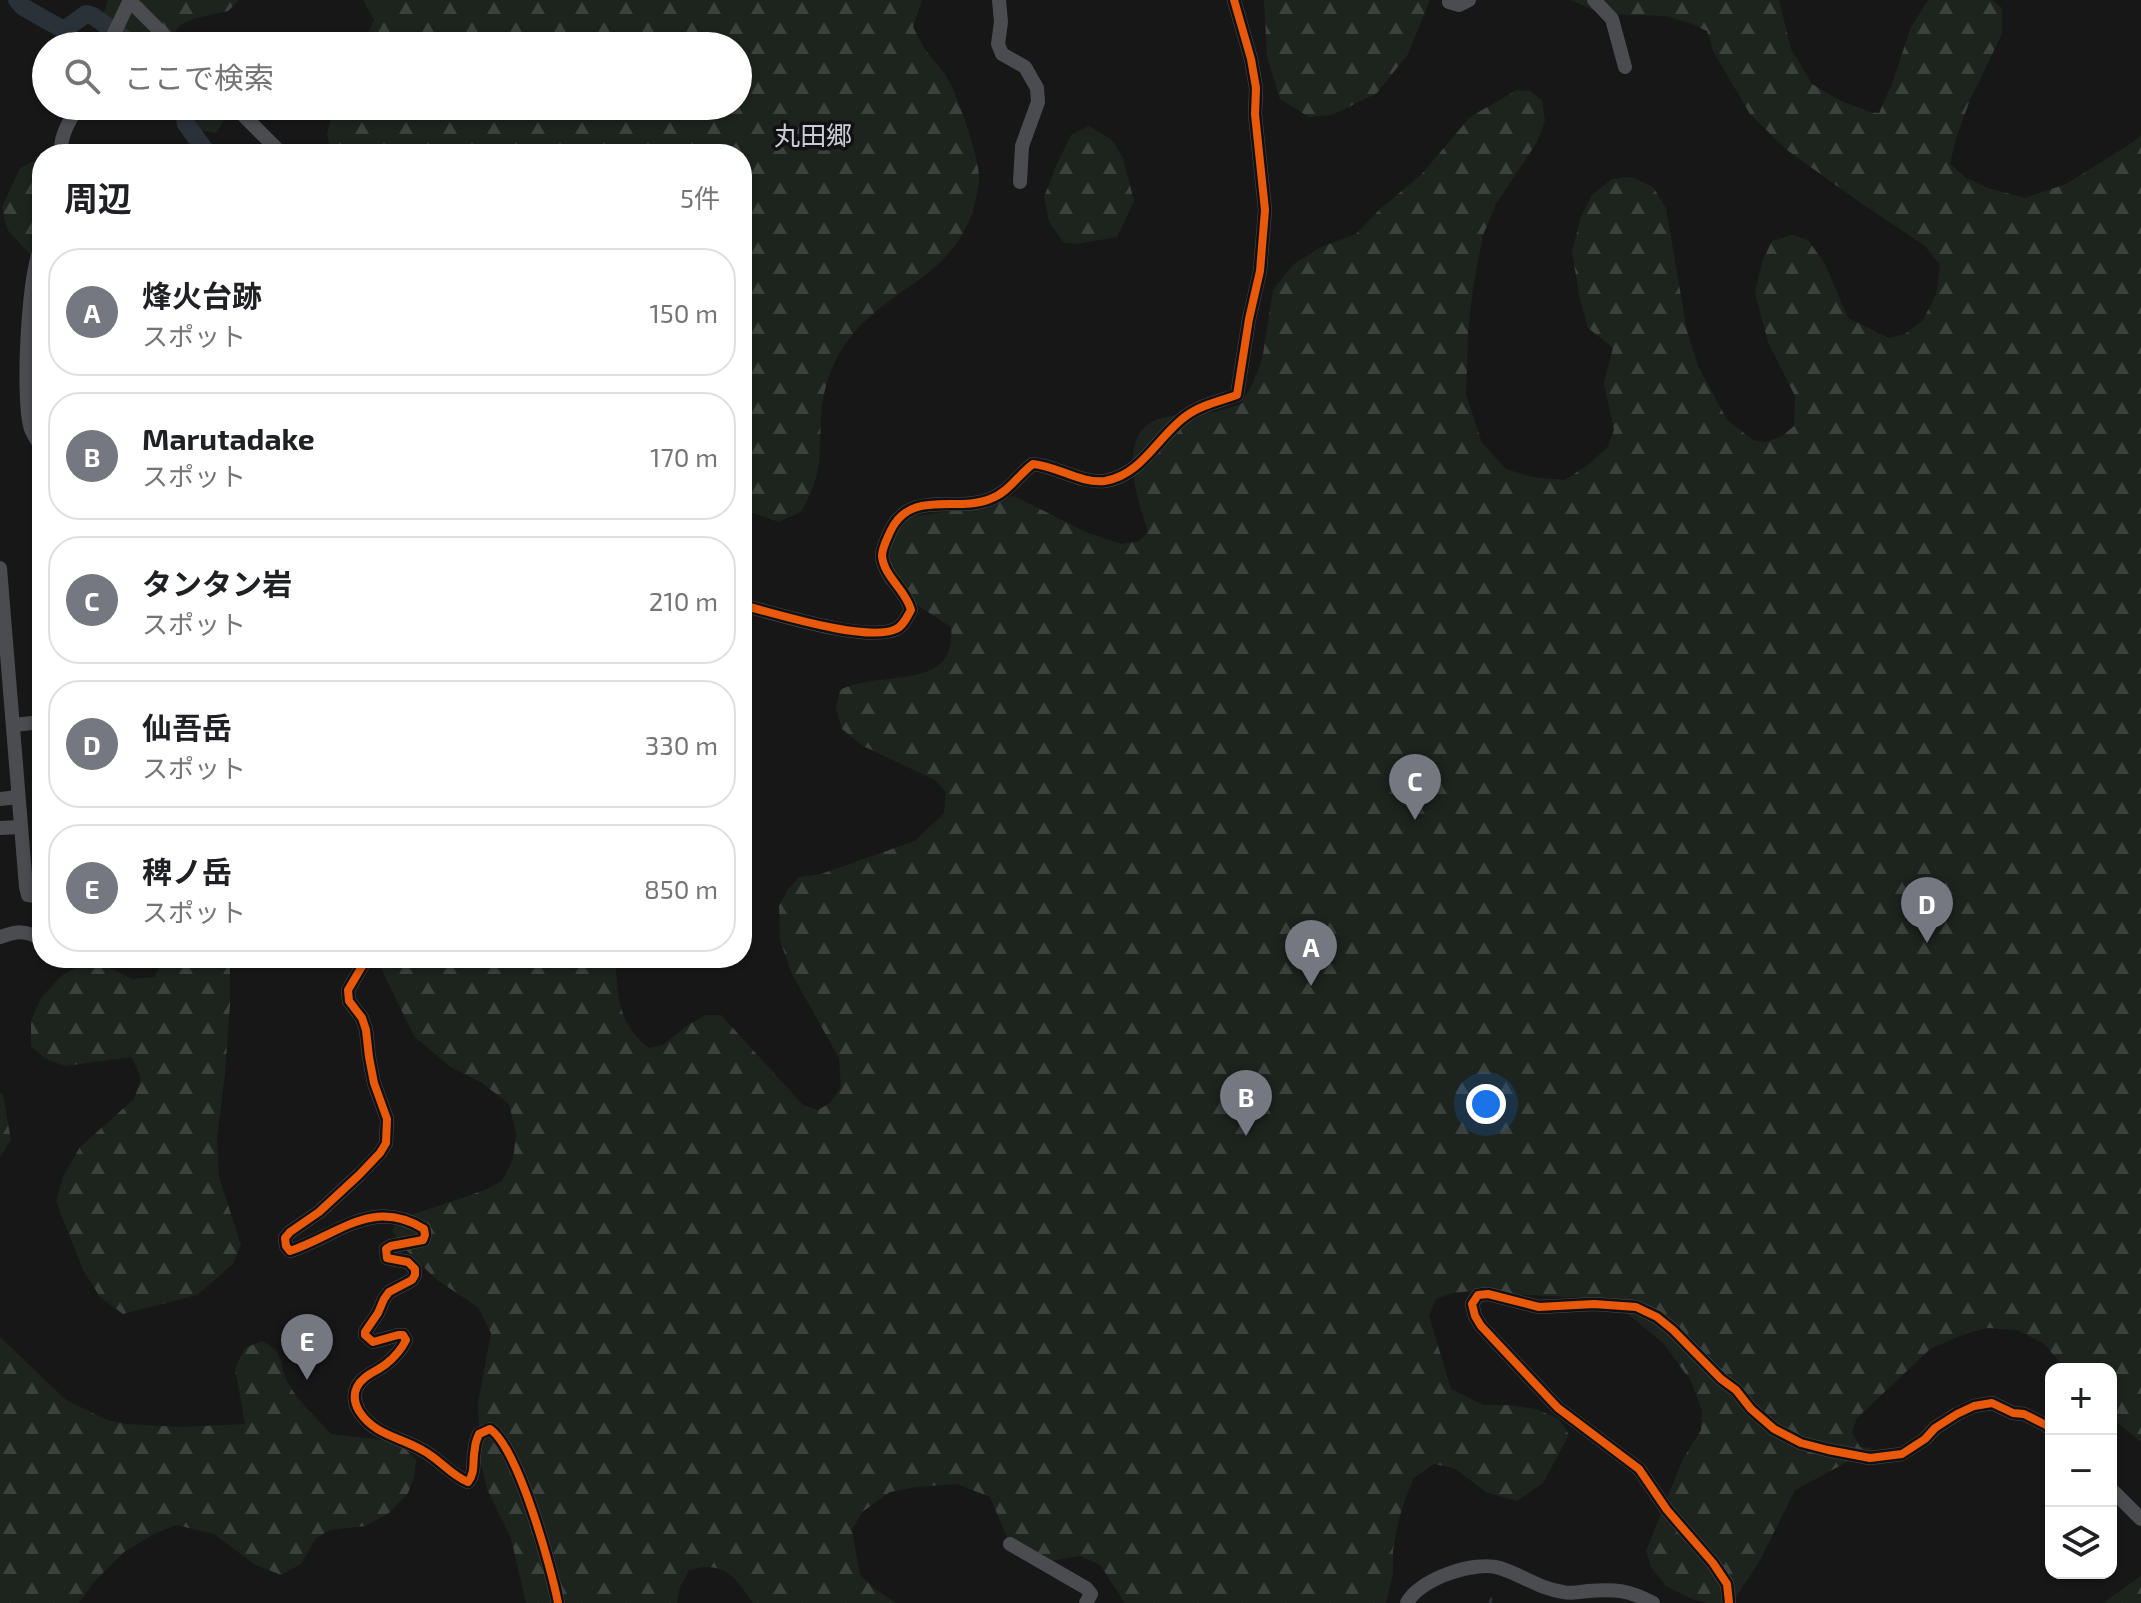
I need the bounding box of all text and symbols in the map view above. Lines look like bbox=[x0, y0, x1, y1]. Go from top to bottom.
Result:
search box bbox=[32, 32, 752, 120]
icon: search bbox=[60, 54, 104, 98]
text: ここで検索 bbox=[124, 59, 274, 95]
district label: 丸田郷 bbox=[774, 119, 852, 150]
text: 周辺 bbox=[64, 177, 132, 218]
text: 5件 bbox=[680, 182, 720, 213]
text: 烽火台跡 bbox=[142, 277, 262, 313]
text: A bbox=[84, 297, 100, 328]
text: 150 m bbox=[649, 297, 718, 328]
text: スポット bbox=[142, 320, 246, 351]
text: Marutadake bbox=[142, 420, 315, 456]
text: B bbox=[84, 441, 100, 472]
text: 170 m bbox=[650, 441, 718, 472]
text: スポット bbox=[142, 460, 246, 491]
text: タンタン岩 bbox=[142, 565, 292, 601]
text: C bbox=[84, 585, 100, 616]
text: 210 m bbox=[649, 585, 718, 616]
text: スポット bbox=[142, 608, 246, 639]
text: 仙吾岳 bbox=[142, 709, 232, 745]
text: D bbox=[83, 729, 101, 760]
text: 330 m bbox=[645, 729, 718, 760]
text: スポット bbox=[142, 752, 246, 783]
pin: C bbox=[1389, 754, 1441, 820]
text: 稗ノ岳 bbox=[142, 853, 232, 889]
text: E bbox=[84, 873, 100, 904]
text: 850 m bbox=[644, 873, 718, 904]
pin: D bbox=[1901, 877, 1953, 943]
text: スポット bbox=[142, 896, 246, 927]
pin: A bbox=[1285, 920, 1337, 986]
pin: B bbox=[1220, 1070, 1272, 1136]
your location bbox=[1466, 1084, 1506, 1124]
pin: E bbox=[281, 1314, 333, 1380]
map controls bbox=[2045, 1363, 2117, 1579]
button: + bbox=[2045, 1363, 2117, 1435]
button: − bbox=[2045, 1435, 2117, 1507]
button: layers bbox=[2045, 1507, 2117, 1579]

